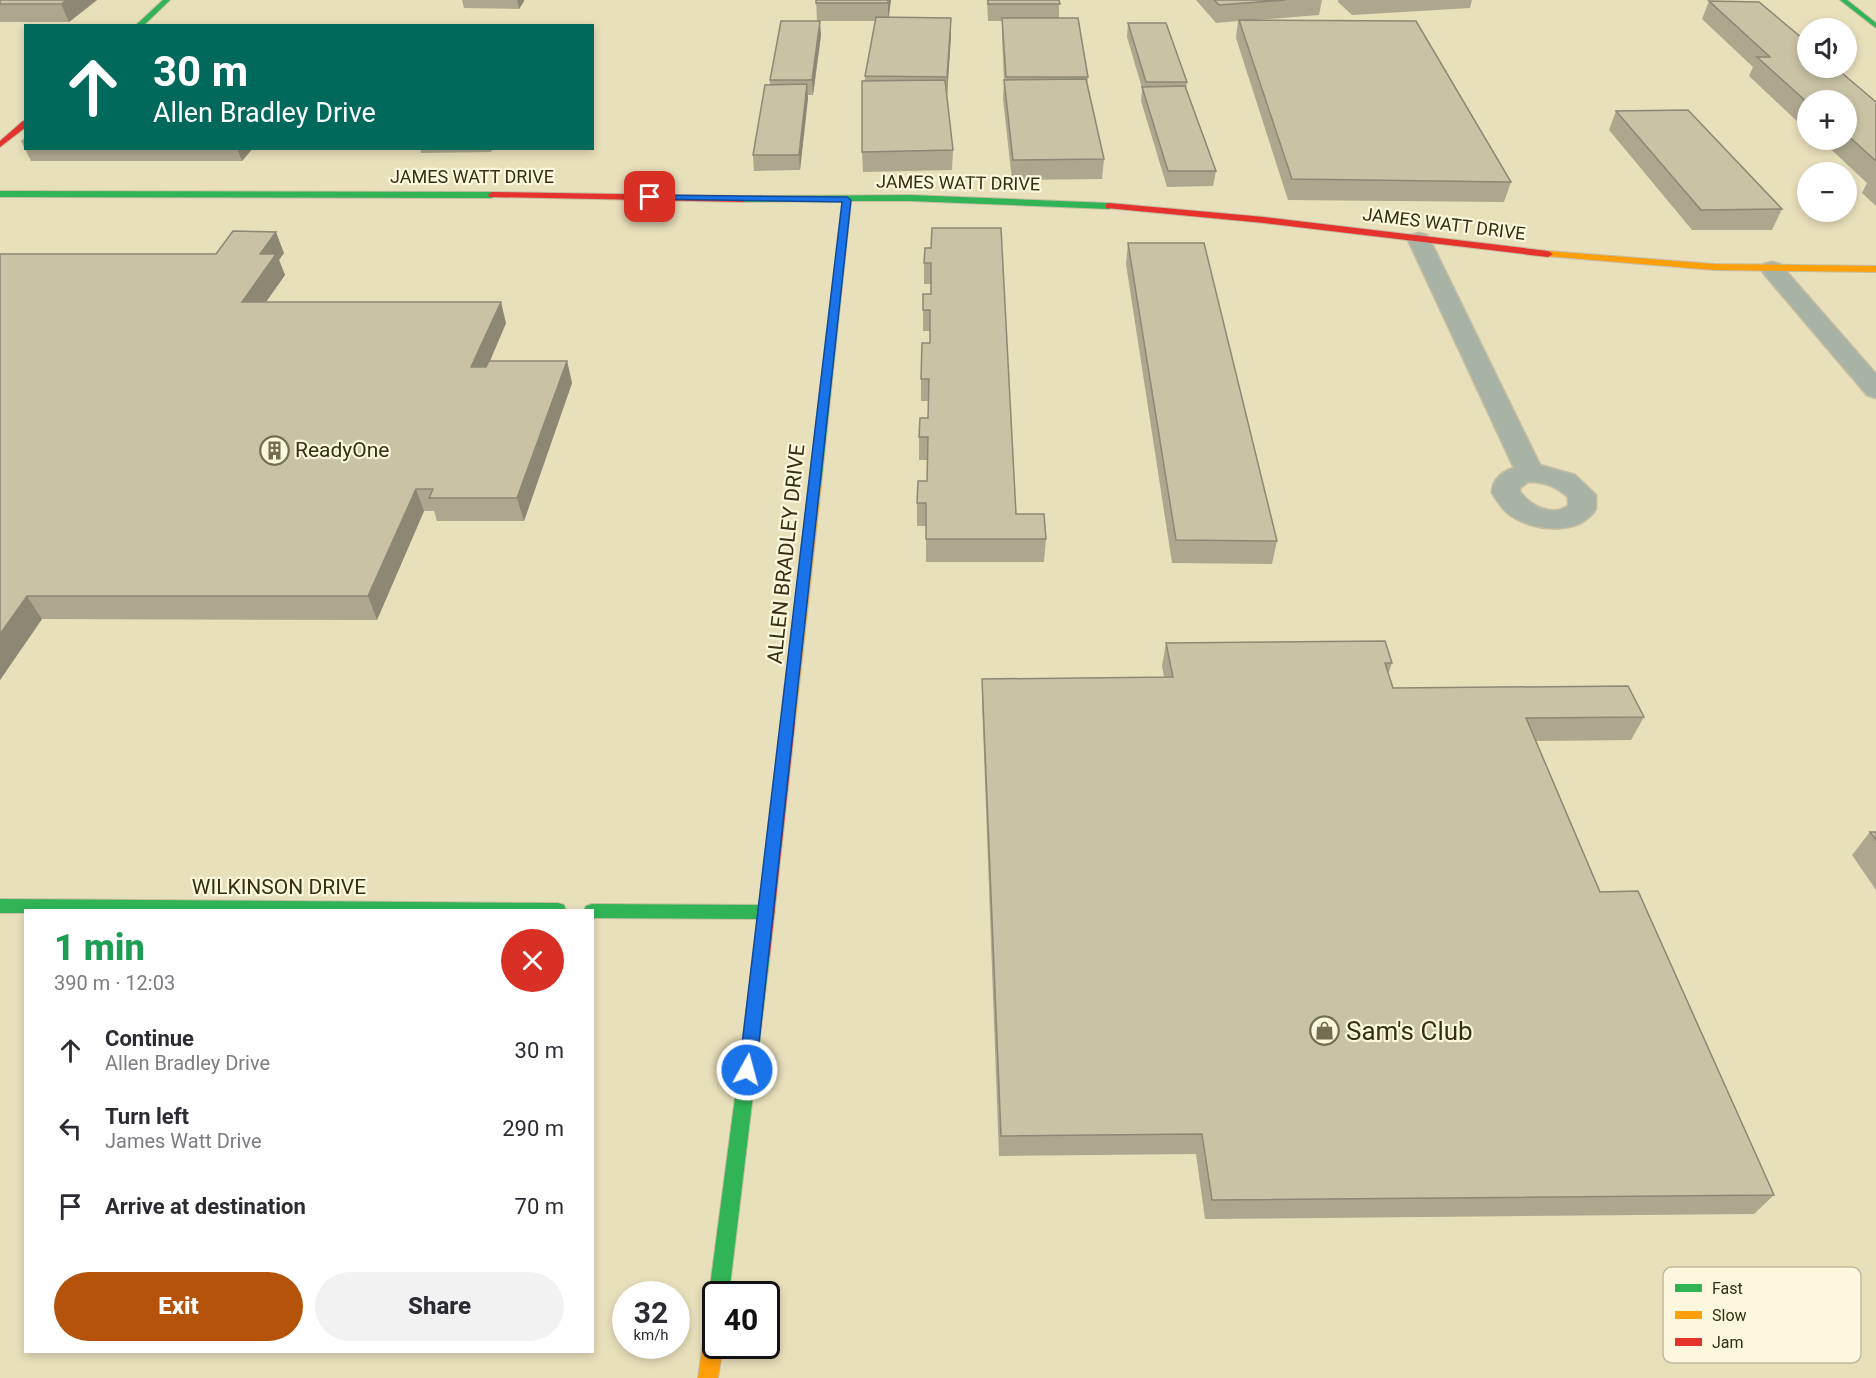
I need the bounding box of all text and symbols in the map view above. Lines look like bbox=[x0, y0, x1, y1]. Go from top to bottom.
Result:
map controls bbox=[1797, 18, 1857, 222]
button: sound bbox=[1797, 18, 1857, 78]
text: 30 m bbox=[153, 47, 248, 96]
icon: ahead bbox=[54, 48, 132, 126]
button: + bbox=[1797, 90, 1857, 150]
text: Allen Bradley Drive bbox=[153, 97, 376, 129]
button: − bbox=[1797, 162, 1857, 222]
street label: JAMES WATT DRIVE bbox=[390, 166, 554, 187]
pin bbox=[624, 171, 675, 222]
street label: JAMES WATT DRIVE bbox=[876, 171, 1040, 194]
icon: arrive bbox=[633, 180, 666, 213]
street label: JAMES WATT DRIVE bbox=[1361, 203, 1527, 244]
building icon: ReadyOne bbox=[258, 434, 290, 466]
place label: ReadyOne bbox=[295, 438, 389, 462]
street label: ALLEN BRADLEY DRIVE bbox=[763, 443, 809, 665]
street label: WILKINSON DRIVE bbox=[192, 875, 366, 899]
text: 1 min bbox=[54, 927, 145, 969]
button: close bbox=[501, 929, 564, 992]
text: 390 m · 12:03 bbox=[54, 971, 175, 995]
shop icon: Sam's Club bbox=[1309, 1015, 1341, 1047]
place label: Sam's Club bbox=[1346, 1016, 1473, 1046]
text: Continue bbox=[105, 1026, 194, 1051]
icon: ahead bbox=[54, 1034, 87, 1067]
text: 30 m bbox=[515, 1038, 564, 1063]
position arrow bbox=[715, 1038, 779, 1102]
text: Allen Bradley Drive bbox=[105, 1051, 270, 1075]
text: Turn left bbox=[105, 1104, 189, 1129]
icon: left bbox=[54, 1112, 87, 1145]
text: 290 m bbox=[502, 1116, 564, 1141]
text: James Watt Drive bbox=[105, 1129, 262, 1153]
icon: arrive bbox=[54, 1190, 87, 1223]
text: Arrive at destination bbox=[105, 1194, 306, 1219]
text: 70 m bbox=[515, 1194, 564, 1219]
legend bbox=[1663, 1267, 1861, 1363]
button: Exit bbox=[54, 1272, 303, 1341]
button: Share bbox=[315, 1272, 564, 1341]
text: Fast bbox=[1712, 1279, 1743, 1298]
speed limit sign: 40 bbox=[702, 1281, 780, 1359]
text: 32 bbox=[634, 1295, 668, 1330]
text: Slow bbox=[1712, 1306, 1747, 1325]
text: km/h bbox=[633, 1326, 669, 1344]
text: Jam bbox=[1712, 1333, 1744, 1352]

